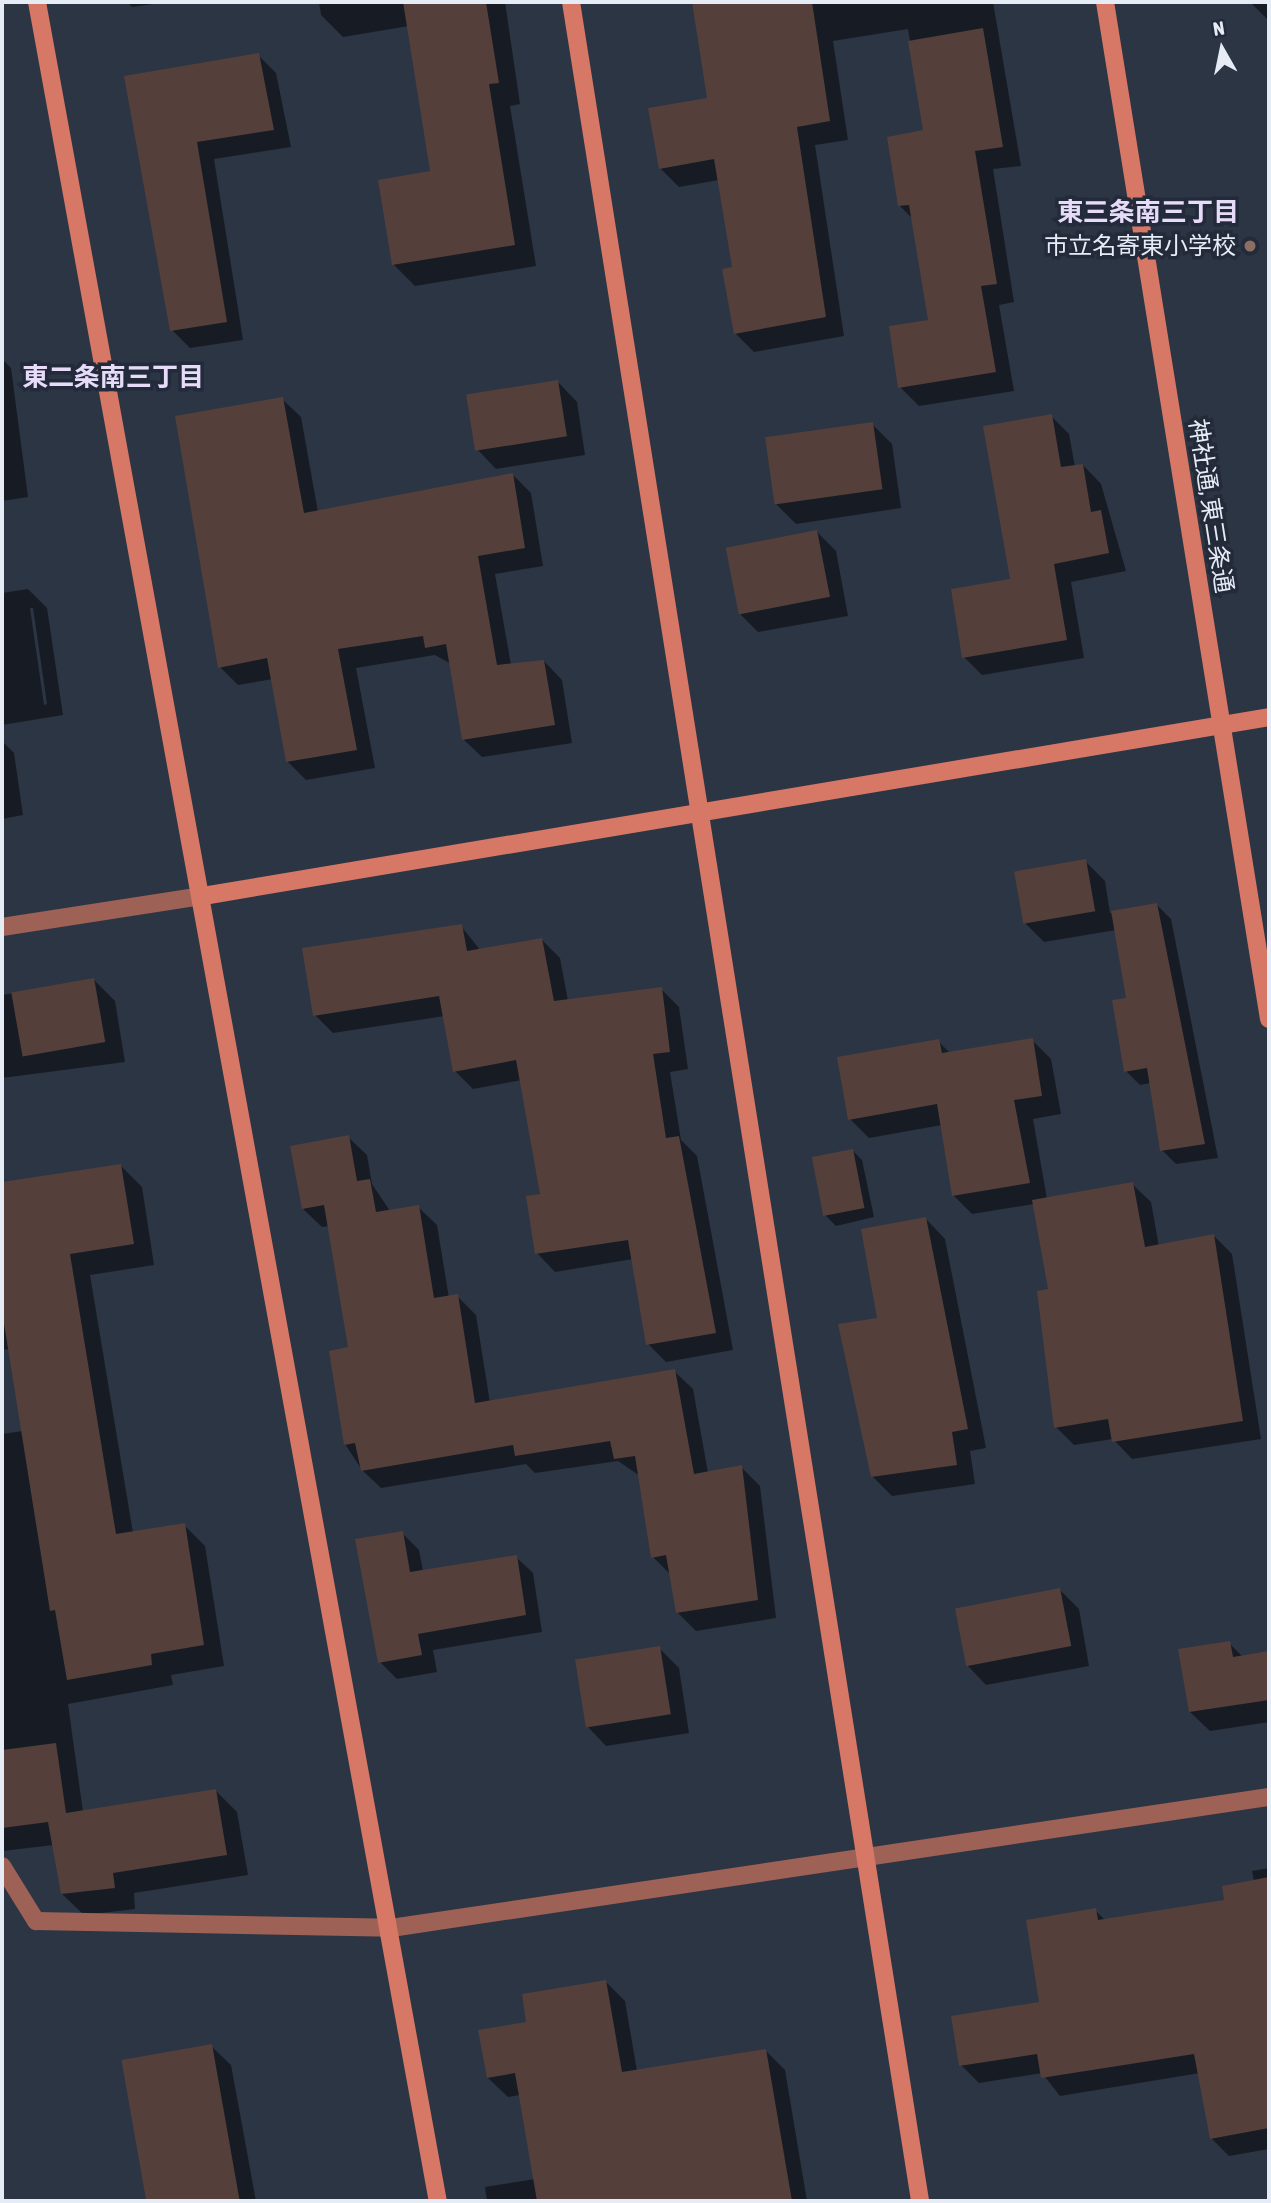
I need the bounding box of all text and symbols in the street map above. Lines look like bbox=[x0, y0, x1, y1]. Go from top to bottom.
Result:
north arrow bbox=[1187, 14, 1257, 84]
text: N bbox=[1211, 17, 1226, 40]
district label: 東三条南三丁目 bbox=[1057, 197, 1239, 229]
place label: 市立名寄東小学校 bbox=[1044, 232, 1236, 260]
marker: 市立名寄東小学校 bbox=[1242, 238, 1258, 254]
district label: 東二条南三丁目 bbox=[22, 362, 204, 394]
street label: 神社通, 東三条通 bbox=[1183, 417, 1239, 595]

